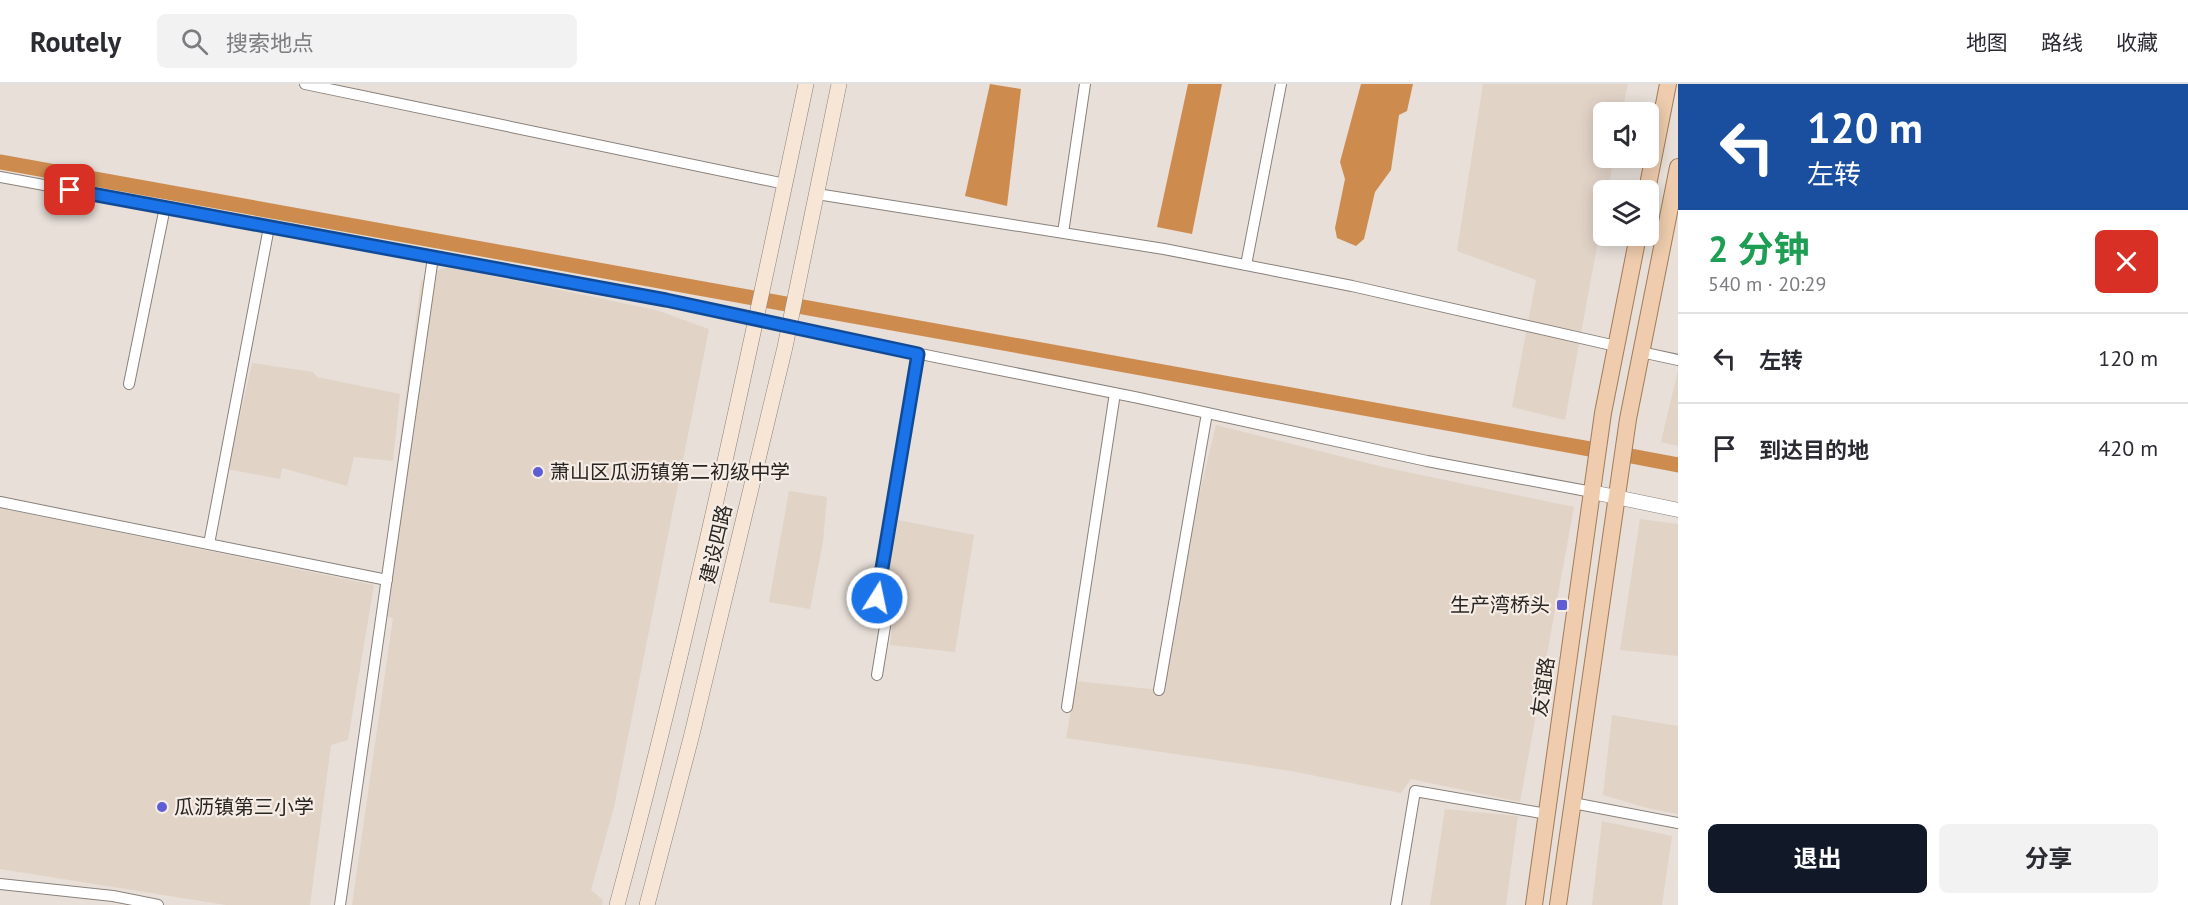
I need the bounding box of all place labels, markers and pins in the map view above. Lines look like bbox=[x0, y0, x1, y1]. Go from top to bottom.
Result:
pin bbox=[44, 164, 95, 215]
place label: 萧山区瓜沥镇第二初级中学 bbox=[550, 459, 790, 485]
marker: 萧山区瓜沥镇第二初级中学 bbox=[531, 465, 545, 479]
place label: 生产湾桥头 bbox=[1450, 592, 1550, 618]
marker: 生产湾桥头 bbox=[1555, 598, 1569, 612]
place label: 瓜沥镇第三小学 bbox=[174, 794, 314, 820]
marker: 瓜沥镇第三小学 bbox=[155, 800, 169, 814]

